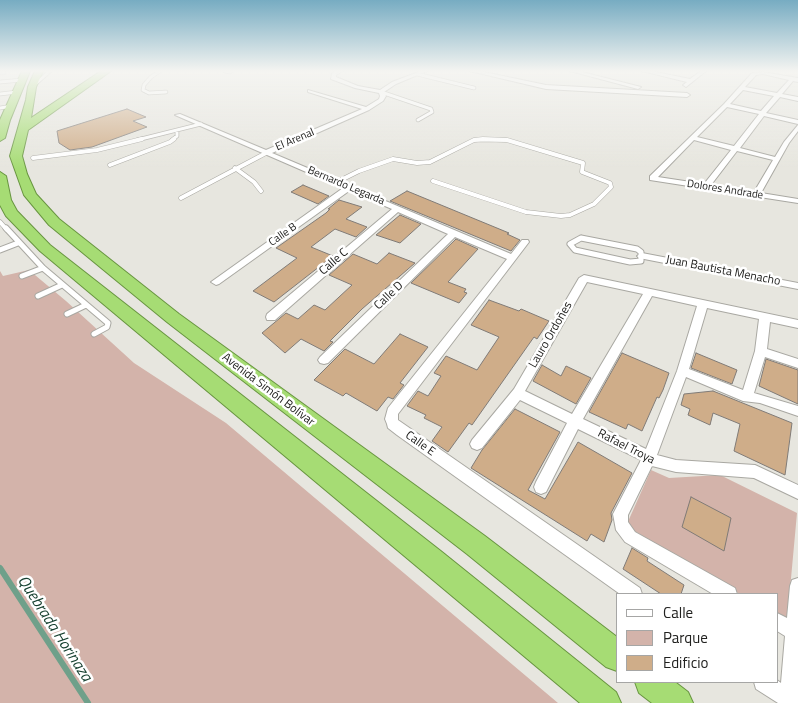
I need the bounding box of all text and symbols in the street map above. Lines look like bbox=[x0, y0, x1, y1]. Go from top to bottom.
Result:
street label: El Arenal bbox=[274, 126, 316, 154]
street label: Bernardo Legarda bbox=[306, 164, 386, 208]
street label: Dolores Andrade bbox=[686, 177, 764, 203]
street label: Calle B bbox=[266, 221, 300, 249]
street label: Calle C bbox=[317, 246, 351, 278]
street label: Juan Bautista Menacho bbox=[664, 253, 782, 289]
street label: Calle D bbox=[372, 279, 406, 313]
street label: Lauro Ordoñes bbox=[526, 299, 576, 371]
street label: Avenida Simón Bolívar bbox=[219, 350, 317, 430]
street label: Rafael Troya bbox=[595, 426, 657, 468]
street label: Calle E bbox=[402, 429, 438, 459]
water label: Quebrada Horinaza bbox=[13, 572, 95, 686]
legend bbox=[616, 593, 778, 683]
text: Calle bbox=[663, 601, 693, 624]
text: Parque bbox=[663, 626, 708, 649]
text: Edificio bbox=[663, 651, 708, 674]

